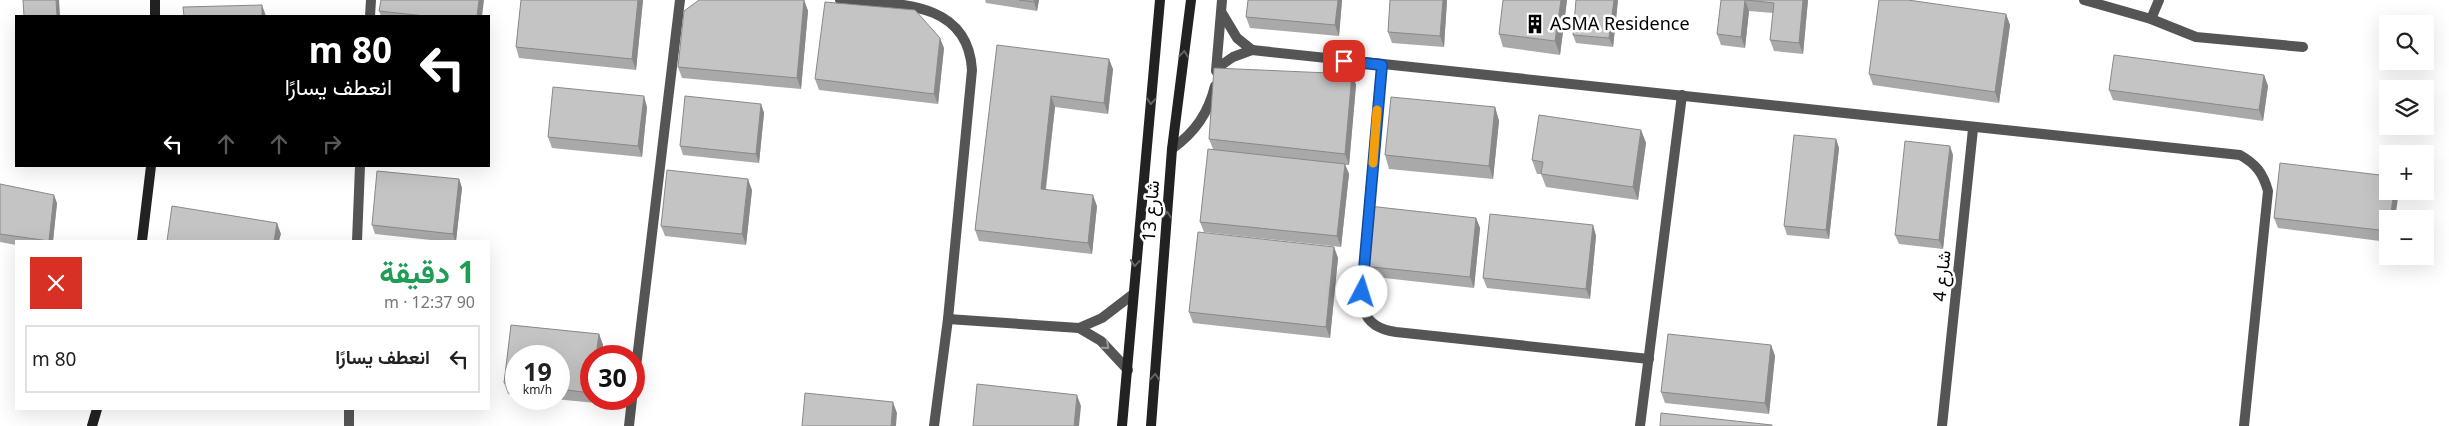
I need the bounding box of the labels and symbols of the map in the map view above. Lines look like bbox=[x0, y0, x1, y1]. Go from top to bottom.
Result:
place label: ASMA Residence bbox=[1550, 11, 1690, 35]
building icon: ASMA Residence bbox=[1524, 13, 1546, 35]
pin bbox=[1323, 40, 1365, 82]
one-way arrow bbox=[1178, 49, 1189, 57]
one-way arrow bbox=[1145, 97, 1156, 105]
street label: شارع 13 bbox=[1136, 179, 1165, 243]
one-way arrow bbox=[1161, 211, 1172, 219]
street label: شارع 4 bbox=[1926, 249, 1957, 303]
one-way arrow bbox=[1130, 259, 1141, 267]
position arrow bbox=[1335, 265, 1387, 317]
one-way arrow bbox=[1101, 340, 1110, 349]
speed limit sign: 30 bbox=[580, 345, 645, 410]
one-way arrow bbox=[1149, 373, 1160, 381]

